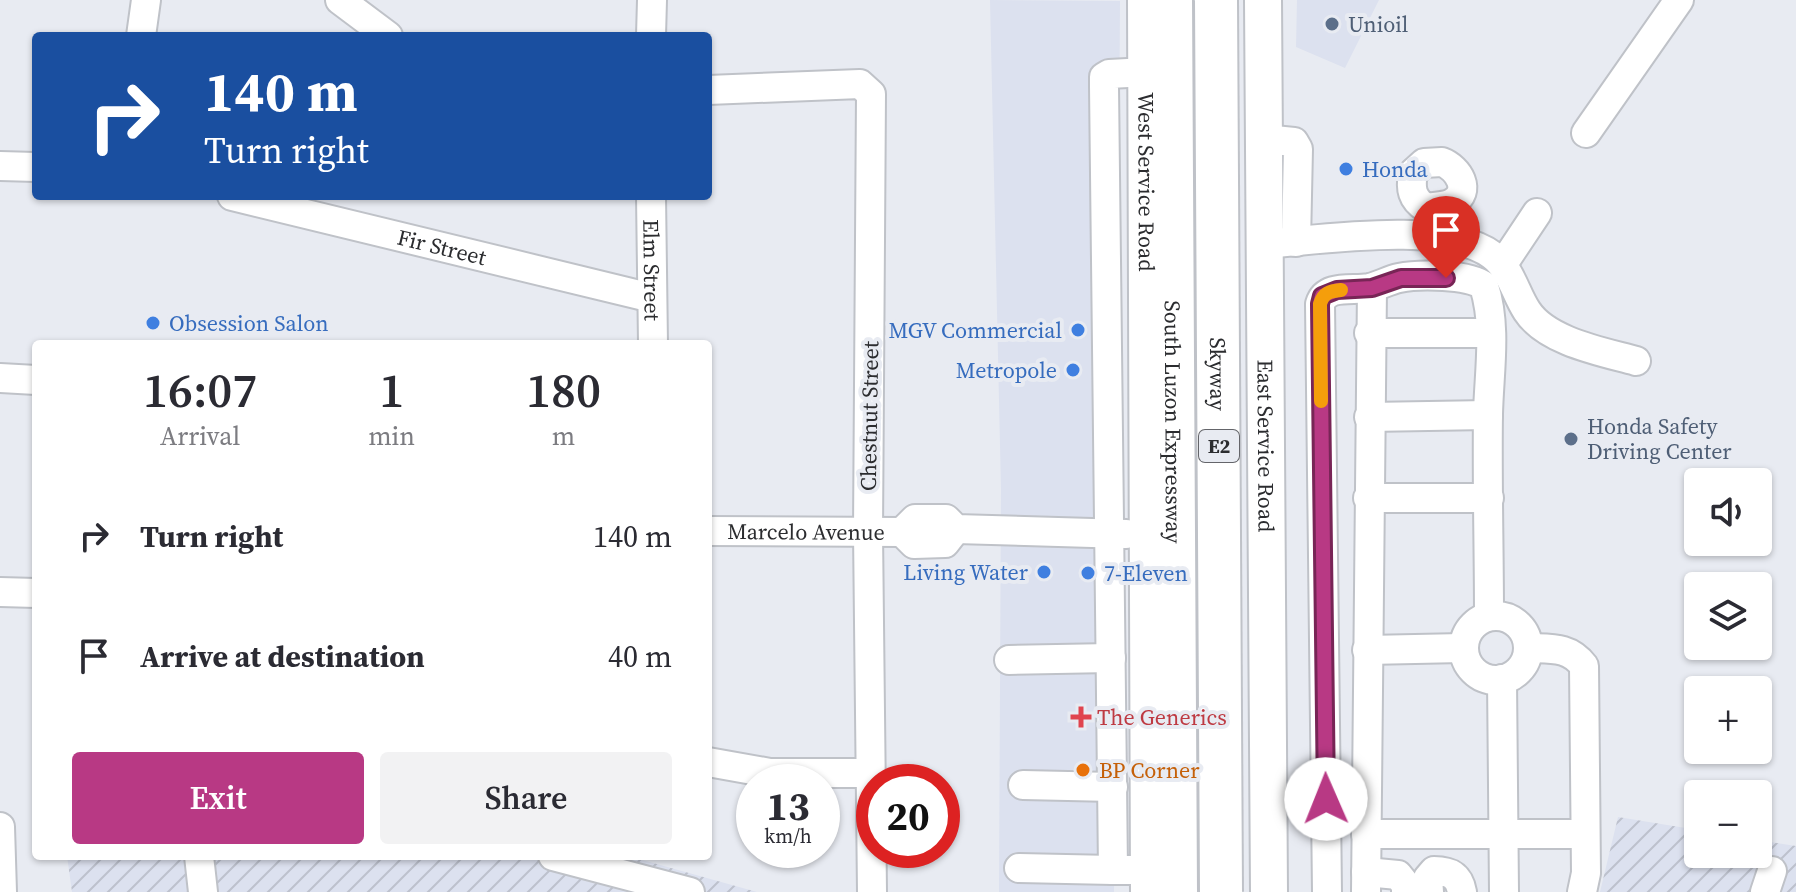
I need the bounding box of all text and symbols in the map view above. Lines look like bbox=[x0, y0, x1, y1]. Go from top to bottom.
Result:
place label: Unioil bbox=[1348, 9, 1408, 39]
marker: Unioil bbox=[1323, 15, 1341, 33]
text: 140 m bbox=[204, 53, 358, 130]
icon: right bbox=[72, 64, 176, 168]
street label: West Service Road bbox=[1131, 92, 1162, 272]
text: Turn right bbox=[204, 126, 369, 175]
place label: Honda bbox=[1362, 154, 1429, 184]
marker: Honda bbox=[1337, 160, 1355, 178]
pin bbox=[1412, 196, 1480, 278]
icon: arrive bbox=[1424, 208, 1468, 252]
street label: Elm Street bbox=[636, 219, 668, 322]
street label: Fir Street bbox=[394, 222, 490, 272]
street label: South Luzon Expressway bbox=[1158, 300, 1189, 544]
place label: Obsession Salon bbox=[169, 308, 329, 338]
marker: Obsession Salon bbox=[144, 314, 162, 332]
place label: MGV Commercial bbox=[889, 315, 1062, 345]
marker: MGV Commercial bbox=[1069, 321, 1087, 339]
street label: Skyway bbox=[1203, 337, 1233, 411]
street label: Chestnut Street bbox=[853, 340, 885, 491]
place label: Metropole bbox=[956, 355, 1057, 385]
text: 16:07 bbox=[143, 357, 257, 423]
text: 1 bbox=[379, 357, 404, 423]
text: 180 bbox=[526, 357, 601, 423]
street label: East Service Road bbox=[1250, 359, 1282, 533]
marker: Metropole bbox=[1064, 361, 1082, 379]
place label: Honda Safety Driving Center bbox=[1587, 411, 1732, 466]
text: Arrival bbox=[160, 418, 240, 454]
text: min bbox=[368, 418, 415, 454]
text: m bbox=[552, 418, 575, 454]
road number: E2 bbox=[1199, 430, 1239, 462]
marker: Honda Safety Driving Center bbox=[1562, 430, 1580, 448]
map controls bbox=[1684, 468, 1772, 868]
button: sound bbox=[1684, 468, 1772, 556]
icon: right bbox=[72, 514, 116, 558]
text: Turn right bbox=[140, 516, 283, 557]
text: 140 m bbox=[593, 516, 672, 557]
street label: Marcelo Avenue bbox=[727, 516, 885, 547]
place label: Living Water bbox=[903, 557, 1029, 587]
place label: 7-Eleven bbox=[1104, 558, 1188, 588]
marker: Living Water bbox=[1035, 563, 1053, 581]
marker: 7-Eleven bbox=[1079, 564, 1097, 582]
button: layers bbox=[1684, 572, 1772, 660]
icon: arrive bbox=[72, 634, 116, 678]
text: Arrive at destination bbox=[140, 636, 425, 677]
text: 40 m bbox=[608, 636, 672, 677]
button: + bbox=[1684, 676, 1772, 764]
place label: The Generics bbox=[1097, 702, 1227, 732]
marker: The Generics bbox=[1072, 708, 1090, 726]
button: Exit bbox=[72, 752, 364, 844]
button: Share bbox=[380, 752, 672, 844]
place label: BP Corner bbox=[1099, 755, 1200, 785]
position arrow bbox=[1284, 757, 1368, 841]
marker: BP Corner bbox=[1074, 761, 1092, 779]
speed limit sign: 20 bbox=[856, 764, 960, 868]
text: 13 bbox=[766, 779, 810, 833]
button: − bbox=[1684, 780, 1772, 868]
text: km/h bbox=[764, 822, 812, 850]

